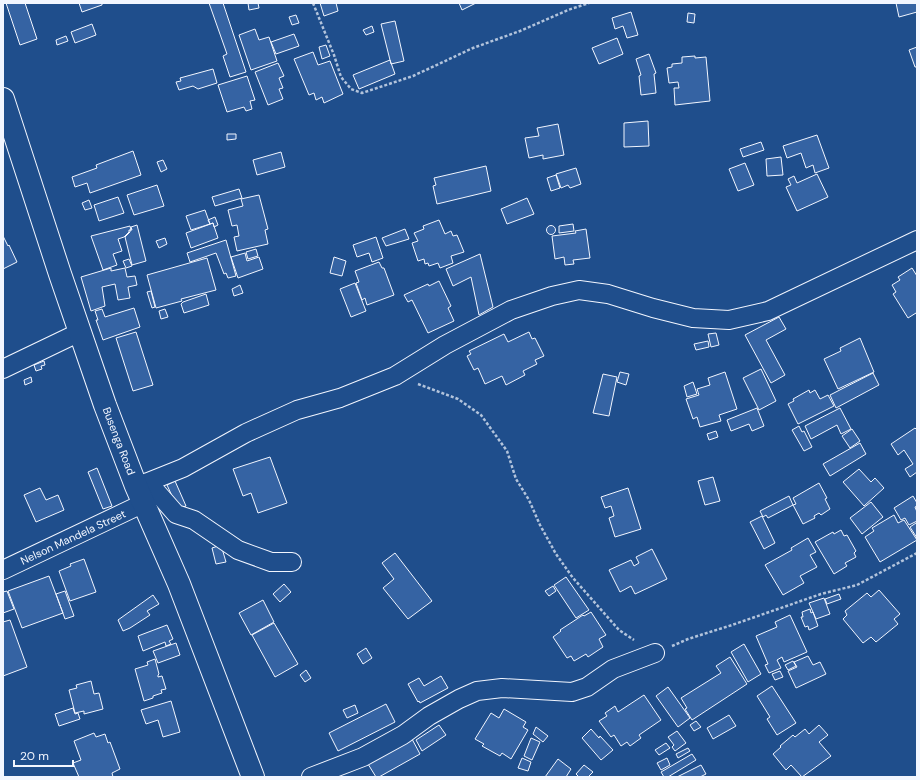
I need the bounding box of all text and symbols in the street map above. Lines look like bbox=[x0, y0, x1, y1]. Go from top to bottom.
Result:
street label: Busenga Road bbox=[100, 405, 138, 477]
street label: Nelson Mandela Street bbox=[18, 506, 128, 568]
scale bar bbox=[14, 742, 73, 768]
text: 20 m bbox=[20, 748, 49, 764]

